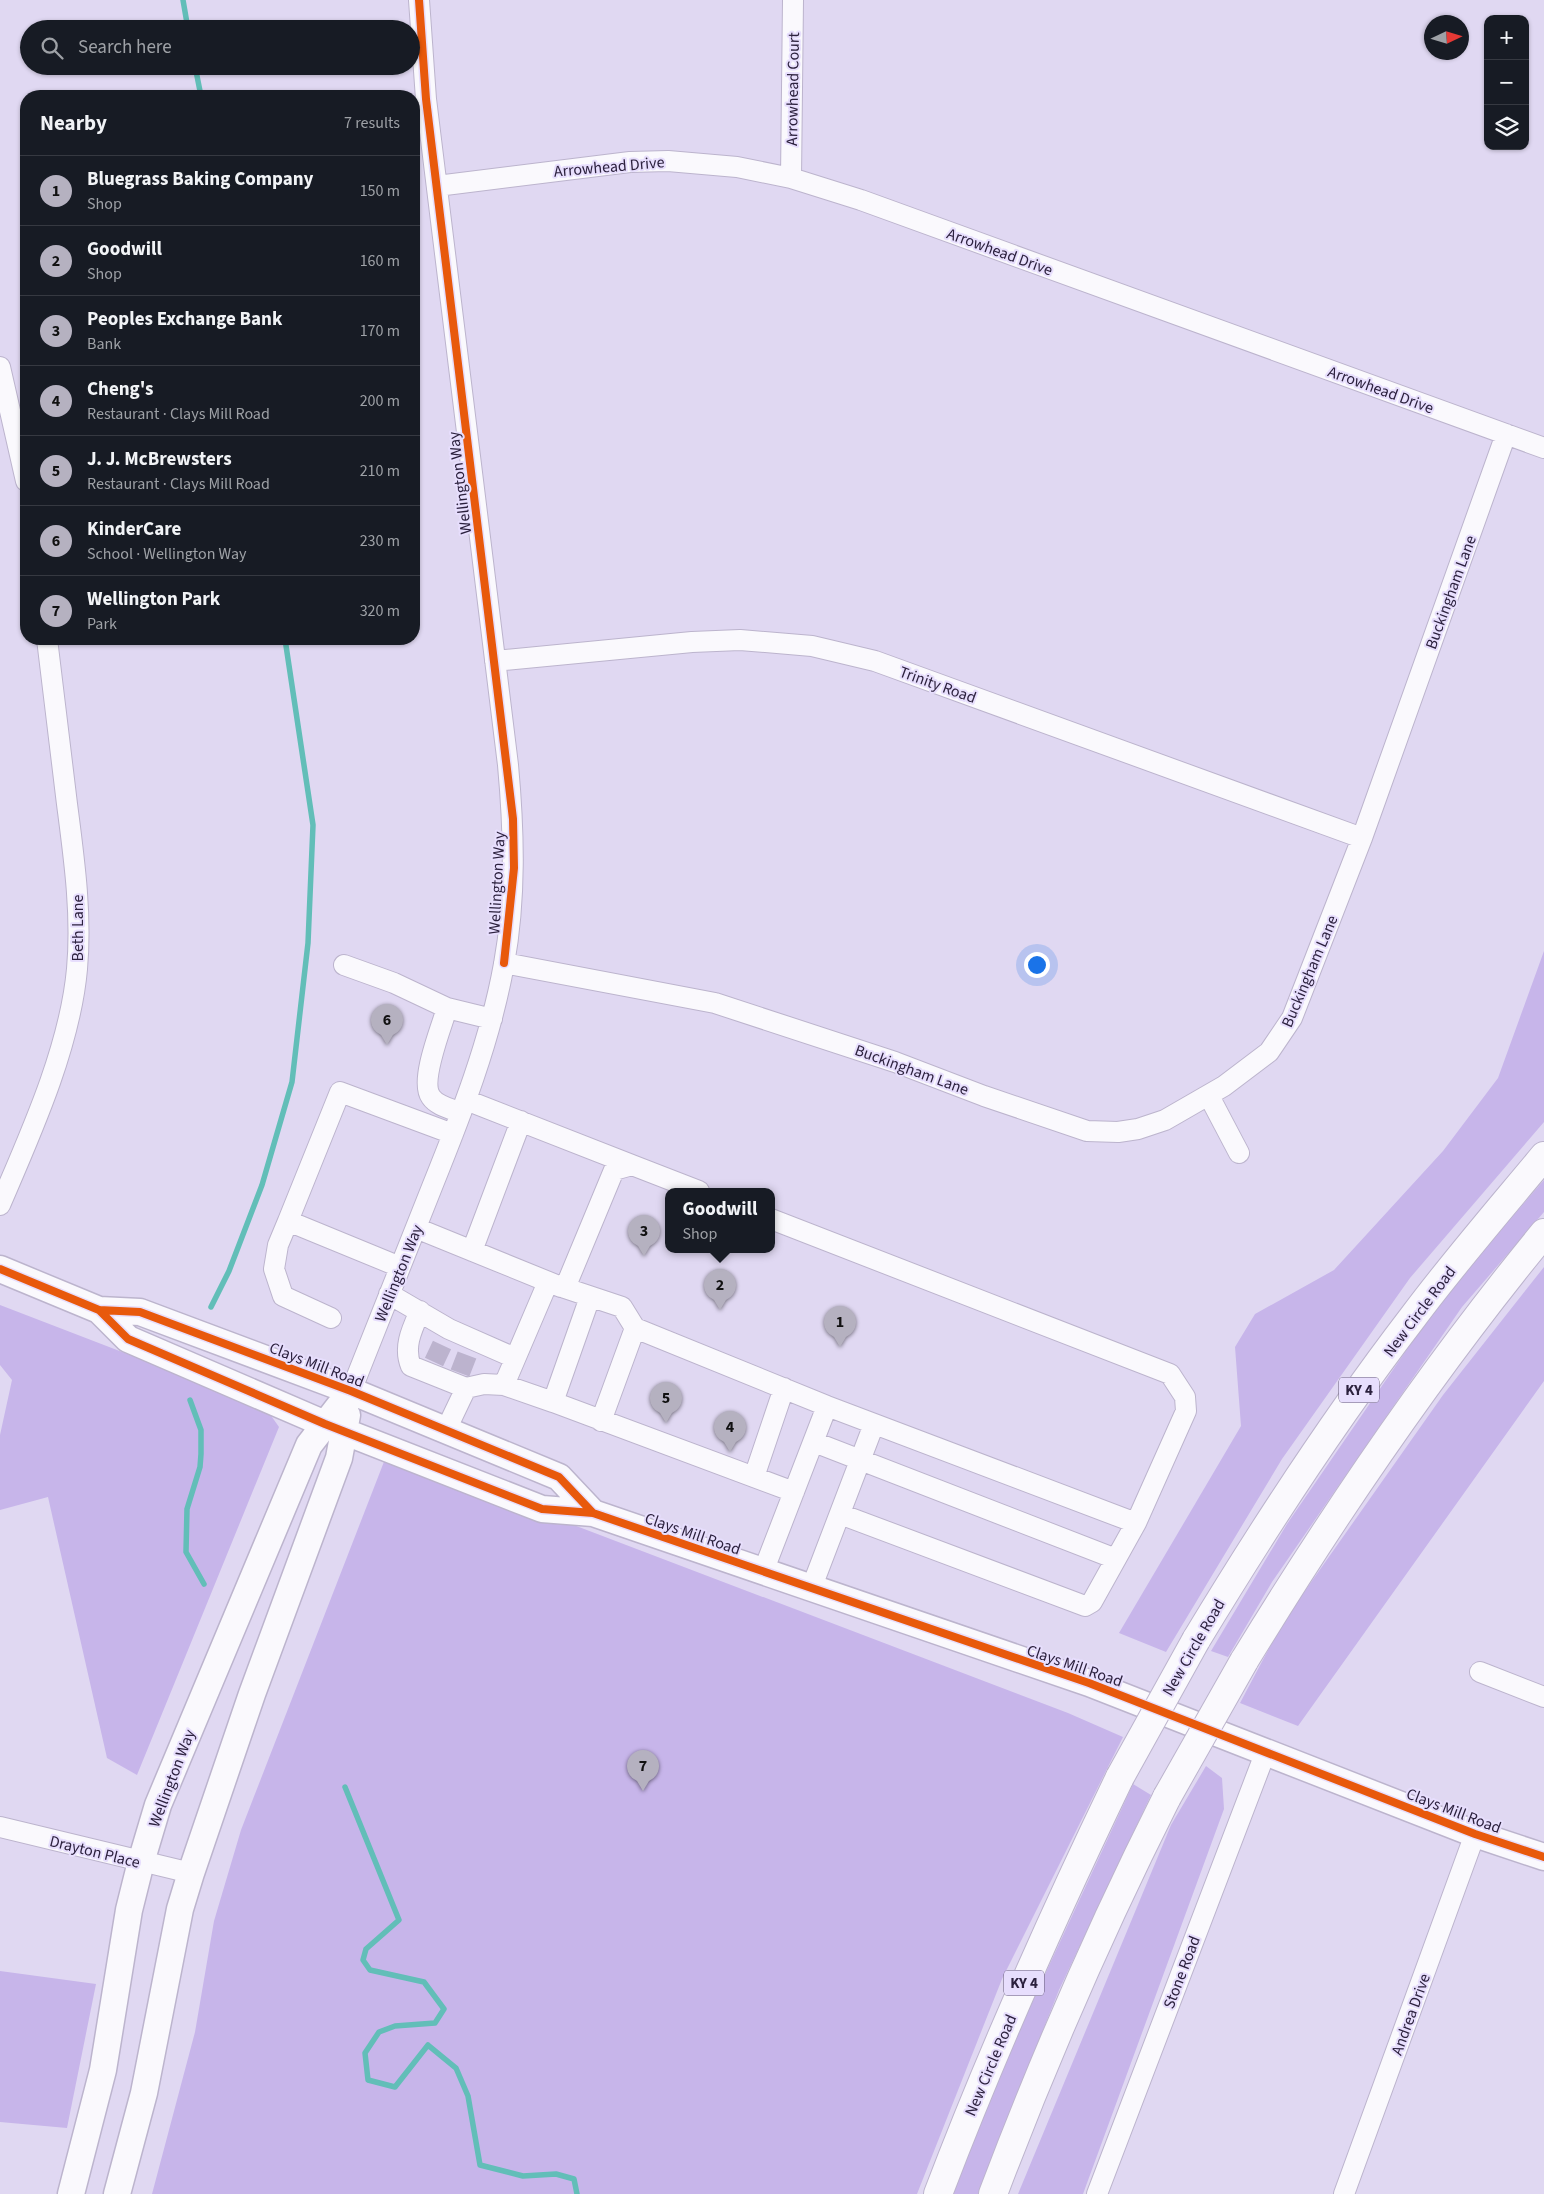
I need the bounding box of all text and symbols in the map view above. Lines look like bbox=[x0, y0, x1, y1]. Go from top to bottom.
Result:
north arrow bbox=[1424, 15, 1469, 60]
map controls bbox=[1484, 15, 1529, 150]
button: + bbox=[1484, 15, 1529, 60]
search box bbox=[20, 20, 420, 75]
street label: Arrowhead Court bbox=[781, 31, 805, 146]
icon: search bbox=[38, 34, 66, 62]
text: Search here bbox=[78, 34, 172, 61]
button: − bbox=[1484, 60, 1529, 105]
button: layers bbox=[1484, 105, 1529, 150]
text: Nearby bbox=[40, 108, 107, 138]
text: 7 results bbox=[344, 112, 400, 134]
street label: Arrowhead Drive bbox=[553, 151, 665, 183]
text: Bluegrass Baking Company bbox=[87, 166, 314, 193]
text: 1 bbox=[52, 180, 60, 202]
text: 150 m bbox=[360, 180, 400, 202]
text: Shop bbox=[87, 193, 122, 215]
street label: Arrowhead Drive bbox=[944, 223, 1056, 281]
text: Goodwill bbox=[87, 236, 162, 263]
text: 2 bbox=[52, 250, 60, 272]
text: 160 m bbox=[360, 250, 400, 272]
text: Shop bbox=[87, 263, 122, 285]
text: Peoples Exchange Bank bbox=[87, 306, 282, 333]
text: 3 bbox=[52, 320, 60, 342]
text: 170 m bbox=[360, 320, 400, 342]
text: Bank bbox=[87, 333, 121, 355]
street label: Arrowhead Drive bbox=[1325, 361, 1437, 419]
text: Cheng's bbox=[87, 376, 154, 403]
text: 4 bbox=[52, 390, 60, 412]
text: 200 m bbox=[360, 390, 400, 412]
text: Restaurant · Clays Mill Road bbox=[87, 403, 270, 425]
street label: Wellington Way bbox=[443, 430, 477, 535]
text: J. J. McBrewsters bbox=[87, 446, 232, 473]
text: 5 bbox=[52, 460, 60, 482]
text: 210 m bbox=[360, 460, 400, 482]
text: Restaurant · Clays Mill Road bbox=[87, 473, 270, 495]
text: KinderCare bbox=[87, 516, 181, 543]
text: 6 bbox=[52, 530, 60, 552]
text: 230 m bbox=[360, 530, 400, 552]
street label: Buckingham Lane bbox=[1420, 532, 1482, 652]
text: School · Wellington Way bbox=[87, 543, 246, 565]
text: Wellington Park bbox=[87, 586, 220, 613]
text: 7 bbox=[52, 600, 60, 622]
text: 320 m bbox=[360, 600, 400, 622]
text: Park bbox=[87, 613, 117, 635]
street label: Trinity Road bbox=[896, 661, 979, 709]
street label: Wellington Way bbox=[483, 830, 511, 935]
street label: Beth Lane bbox=[67, 894, 89, 962]
street label: Buckingham Lane bbox=[1276, 912, 1343, 1031]
your location bbox=[1024, 952, 1050, 978]
pin: 6 bbox=[371, 1004, 403, 1045]
street label: Buckingham Lane bbox=[852, 1039, 972, 1101]
popup bbox=[665, 1188, 775, 1253]
text: Goodwill bbox=[683, 1196, 757, 1223]
pin: 3 bbox=[628, 1215, 660, 1256]
street label: Wellington Way bbox=[369, 1221, 429, 1325]
text: Shop bbox=[683, 1223, 717, 1245]
street label: New Circle Road bbox=[1378, 1262, 1461, 1362]
pin: 2 bbox=[704, 1269, 736, 1310]
pin: 1 bbox=[824, 1306, 856, 1347]
street label: Clays Mill Road bbox=[266, 1337, 367, 1393]
road number: KY 4 bbox=[1339, 1378, 1379, 1402]
pin: 5 bbox=[650, 1382, 682, 1423]
pin: 4 bbox=[714, 1411, 746, 1452]
street label: Clays Mill Road bbox=[642, 1507, 744, 1561]
street label: New Circle Road bbox=[1157, 1595, 1230, 1700]
street label: Clays Mill Road bbox=[1024, 1639, 1126, 1693]
street label: Wellington Way bbox=[143, 1726, 201, 1830]
pin: 7 bbox=[627, 1750, 659, 1791]
street label: Clays Mill Road bbox=[1403, 1783, 1504, 1839]
street label: Drayton Place bbox=[47, 1830, 142, 1874]
street label: Stone Road bbox=[1158, 1933, 1206, 2012]
road number: KY 4 bbox=[1004, 1970, 1044, 1996]
street label: Andrea Drive bbox=[1386, 1970, 1436, 2058]
street label: New Circle Road bbox=[960, 2011, 1022, 2120]

